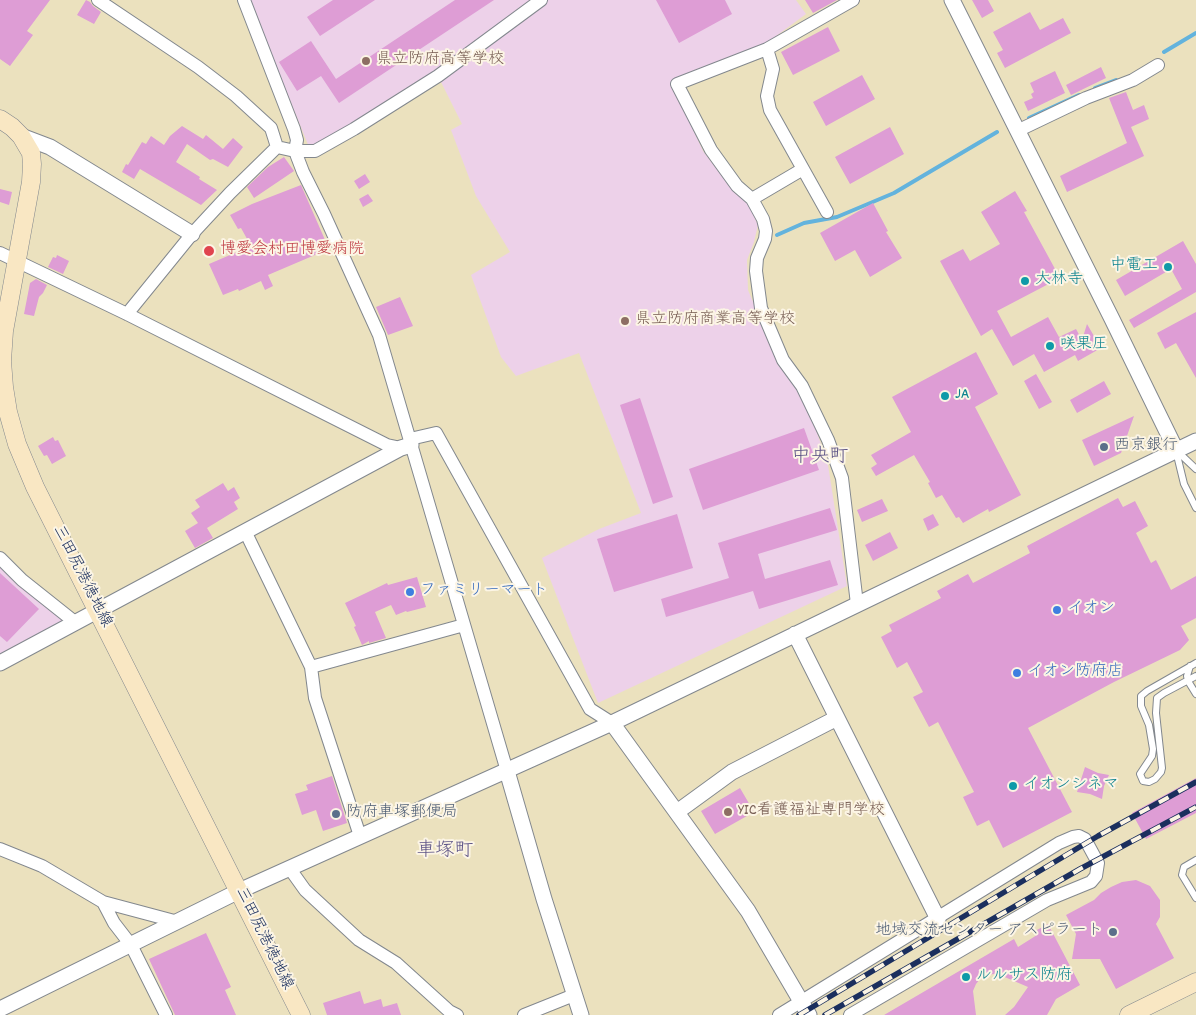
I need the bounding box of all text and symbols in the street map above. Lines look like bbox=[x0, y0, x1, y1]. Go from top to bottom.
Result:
place label: 県立防府高等学校 bbox=[376, 51, 504, 71]
marker: 県立防府高等学校 bbox=[360, 55, 372, 67]
place label: 博愛会村田博愛病院 bbox=[220, 241, 364, 261]
marker: 博愛会村田博愛病院 bbox=[202, 244, 216, 258]
place label: 中電工 bbox=[1110, 257, 1158, 277]
marker: 中電工 bbox=[1162, 261, 1174, 273]
place label: 大林寺 bbox=[1035, 271, 1083, 291]
marker: 大林寺 bbox=[1019, 275, 1031, 287]
place label: 県立防府商業高等学校 bbox=[635, 311, 795, 331]
marker: 県立防府商業高等学校 bbox=[619, 315, 631, 327]
place label: 咲果圧 bbox=[1060, 336, 1108, 356]
marker: 咲果圧 bbox=[1044, 340, 1056, 352]
place label: JA bbox=[955, 386, 970, 406]
marker: JA bbox=[939, 390, 951, 402]
place label: 西京銀行 bbox=[1114, 437, 1178, 457]
marker: 西京銀行 bbox=[1098, 441, 1110, 453]
district label: 中央町 bbox=[792, 447, 848, 469]
street label: 三田尻港徳地線 bbox=[47, 523, 115, 631]
place label: ファミリーマート bbox=[420, 582, 548, 602]
marker: ファミリーマート bbox=[404, 586, 416, 598]
place label: イオン bbox=[1067, 600, 1115, 620]
marker: イオン bbox=[1051, 604, 1063, 616]
place label: イオン防府店 bbox=[1027, 663, 1123, 683]
marker: イオン防府店 bbox=[1011, 667, 1023, 679]
place label: イオンシネマ bbox=[1023, 776, 1119, 796]
marker: イオンシネマ bbox=[1007, 780, 1019, 792]
place label: YIC看護福祉専門学校 bbox=[738, 802, 885, 822]
place label: 防府車塚郵便局 bbox=[346, 804, 458, 824]
marker: YIC看護福祉専門学校 bbox=[722, 806, 734, 818]
marker: 防府車塚郵便局 bbox=[330, 808, 342, 820]
district label: 車塚町 bbox=[417, 841, 473, 863]
street label: 三田尻港徳地線 bbox=[230, 884, 296, 994]
place label: 地域交流センター アスピラート bbox=[875, 922, 1103, 942]
marker: 地域交流センター アスピラート bbox=[1107, 926, 1119, 938]
place label: ルルサス防府 bbox=[976, 967, 1072, 987]
marker: ルルサス防府 bbox=[960, 971, 972, 983]

